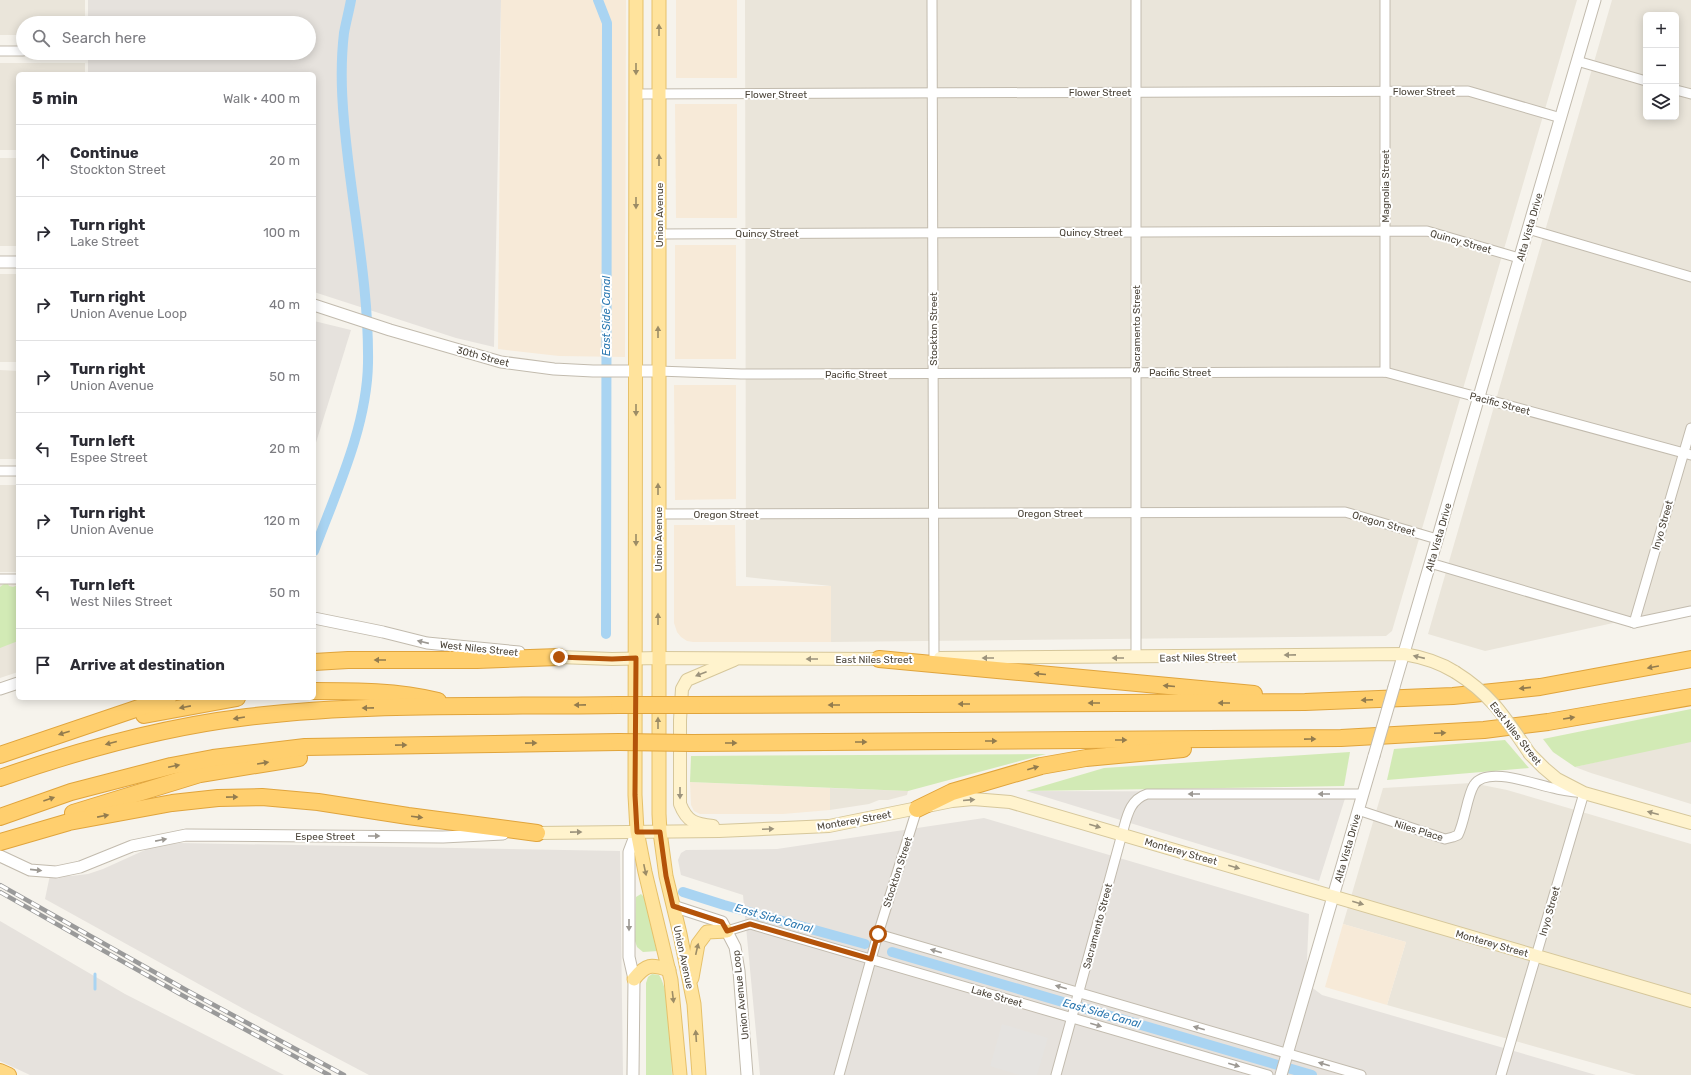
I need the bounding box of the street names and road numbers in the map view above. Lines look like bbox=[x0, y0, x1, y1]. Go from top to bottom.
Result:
street label: Flower Street bbox=[1393, 86, 1455, 98]
street label: Flower Street bbox=[1069, 87, 1131, 99]
street label: Flower Street bbox=[745, 89, 807, 101]
street label: Magnolia Street bbox=[1380, 149, 1392, 222]
street label: Union Avenue bbox=[654, 182, 666, 247]
street label: Alta Vista Drive bbox=[1514, 191, 1546, 263]
street label: Quincy Street bbox=[1059, 227, 1123, 239]
street label: Quincy Street bbox=[1429, 227, 1493, 256]
street label: Quincy Street bbox=[735, 228, 799, 240]
street label: Sacramento Street bbox=[1131, 285, 1143, 373]
street label: Stockton Street bbox=[928, 292, 940, 366]
street label: 30th Street bbox=[455, 344, 510, 370]
street label: Pacific Street bbox=[1149, 367, 1211, 379]
street label: Pacific Street bbox=[825, 369, 887, 381]
street label: Pacific Street bbox=[1468, 390, 1531, 418]
street label: Inyo Street bbox=[1650, 499, 1676, 551]
street label: Alta Vista Drive bbox=[1423, 501, 1455, 573]
street label: Union Avenue bbox=[653, 506, 665, 571]
street label: Oregon Street bbox=[1017, 508, 1083, 520]
street label: Oregon Street bbox=[693, 509, 759, 521]
street label: Oregon Street bbox=[1351, 509, 1417, 539]
street label: West Niles Street bbox=[439, 639, 519, 659]
street label: East Niles Street bbox=[1159, 651, 1237, 665]
street label: East Niles Street bbox=[836, 654, 913, 666]
street label: East Niles Street bbox=[1487, 700, 1544, 768]
street label: Monterey Street bbox=[816, 809, 892, 833]
street label: Alta Vista Drive bbox=[1332, 812, 1364, 884]
street label: Niles Place bbox=[1393, 818, 1445, 844]
street label: Espee Street bbox=[295, 831, 355, 843]
street label: Stockton Street bbox=[881, 835, 915, 909]
street label: Monterey Street bbox=[1143, 836, 1218, 868]
street label: Sacramento Street bbox=[1081, 882, 1115, 970]
street label: Inyo Street bbox=[1537, 885, 1563, 937]
street label: Union Avenue bbox=[670, 924, 696, 990]
street label: Monterey Street bbox=[1454, 928, 1529, 960]
street label: Union Avenue Loop bbox=[730, 950, 752, 1040]
street label: Lake Street bbox=[970, 984, 1024, 1010]

